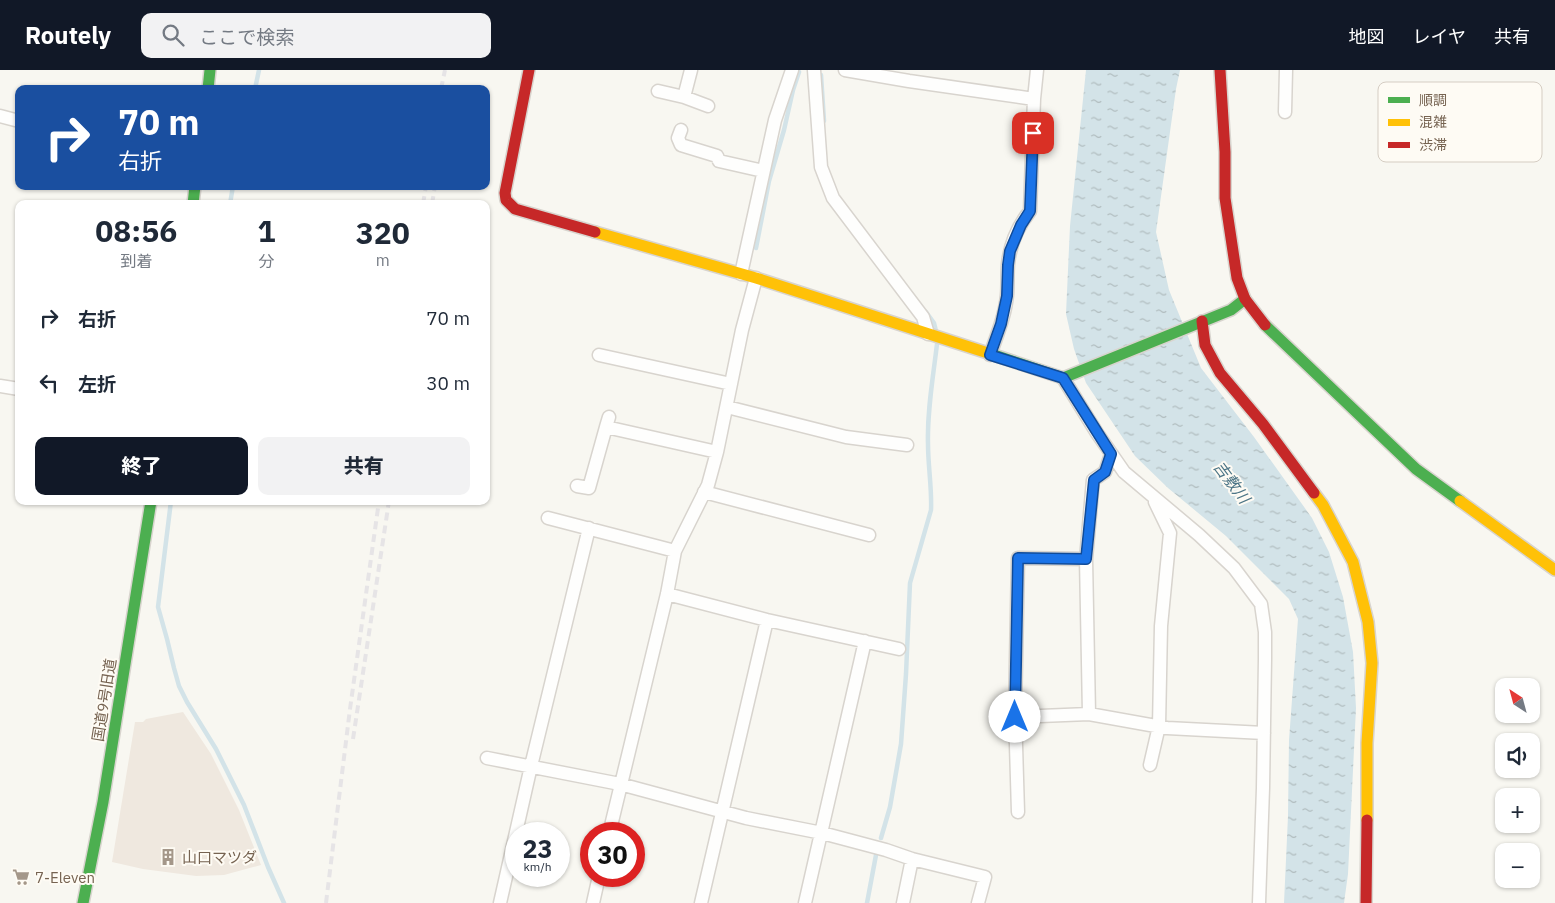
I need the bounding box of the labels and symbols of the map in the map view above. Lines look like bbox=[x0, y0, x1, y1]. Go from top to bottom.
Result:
legend bbox=[1378, 82, 1542, 162]
text: 順調 bbox=[1419, 91, 1447, 109]
pin bbox=[1012, 112, 1054, 154]
text: 混雑 bbox=[1419, 113, 1447, 131]
text: 渋滞 bbox=[1419, 136, 1447, 154]
water label: 吉敷川 bbox=[1210, 457, 1256, 509]
street label: 国道9号旧道 bbox=[88, 657, 120, 743]
north arrow bbox=[1495, 678, 1540, 722]
position arrow bbox=[988, 690, 1040, 742]
speed limit sign: 30 bbox=[580, 822, 645, 887]
building icon: 山口マツダ bbox=[158, 847, 178, 867]
place label: 山口マツダ bbox=[182, 848, 257, 867]
supermarket icon: 7-Eleven bbox=[11, 867, 31, 887]
place label: 7-Eleven bbox=[35, 868, 95, 887]

